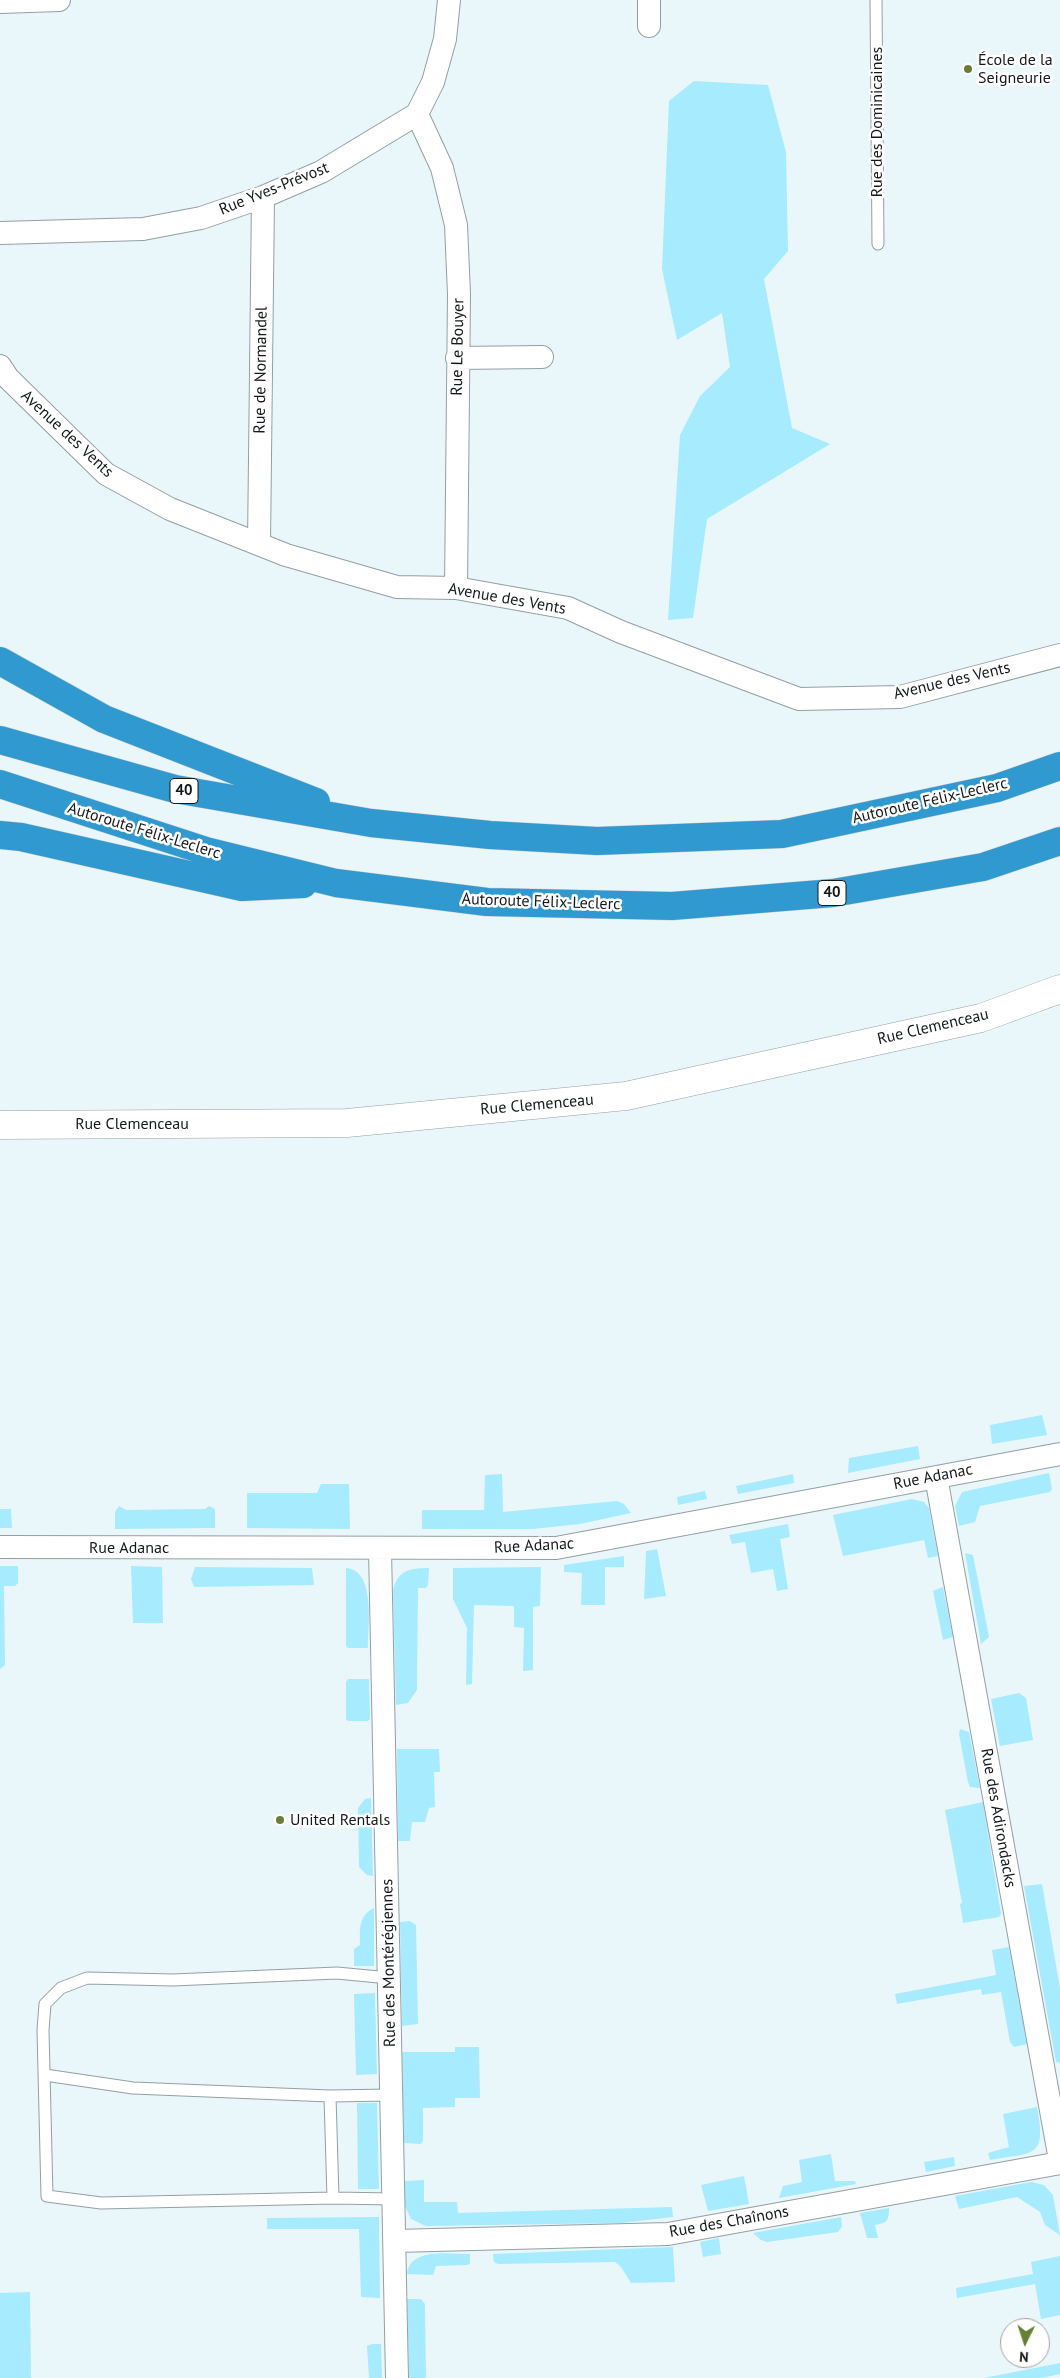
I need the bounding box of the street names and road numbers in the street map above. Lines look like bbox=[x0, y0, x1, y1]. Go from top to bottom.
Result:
street label: Rue des Dominicaines bbox=[867, 47, 887, 197]
street label: Rue Yves-Prévost bbox=[216, 158, 332, 220]
street label: Rue Le Bouyer bbox=[448, 298, 468, 396]
street label: Rue de Normandel bbox=[250, 306, 272, 434]
street label: Avenue des Vents bbox=[17, 386, 117, 482]
street label: Avenue des Vents bbox=[447, 579, 567, 619]
street label: Avenue des Vents bbox=[892, 658, 1012, 704]
street label: Autoroute Félix-Leclerc bbox=[851, 774, 1009, 828]
road number: 40 bbox=[170, 778, 198, 804]
street label: Autoroute Félix-Leclerc bbox=[65, 799, 223, 863]
road number: 40 bbox=[818, 880, 846, 906]
street label: Autoroute Félix-Leclerc bbox=[461, 890, 621, 914]
street label: Rue Clemenceau bbox=[875, 1005, 991, 1049]
street label: Rue Clemenceau bbox=[480, 1090, 594, 1120]
street label: Rue Clemenceau bbox=[75, 1114, 189, 1134]
street label: Rue Adanac bbox=[892, 1460, 974, 1494]
street label: Rue Adanac bbox=[493, 1534, 575, 1558]
street label: Rue Adanac bbox=[89, 1538, 169, 1558]
street label: Rue des Adirondacks bbox=[976, 1747, 1020, 1889]
street label: Rue des Montérégiennes bbox=[378, 1879, 400, 2047]
street label: Rue des Chaînons bbox=[668, 2202, 790, 2242]

